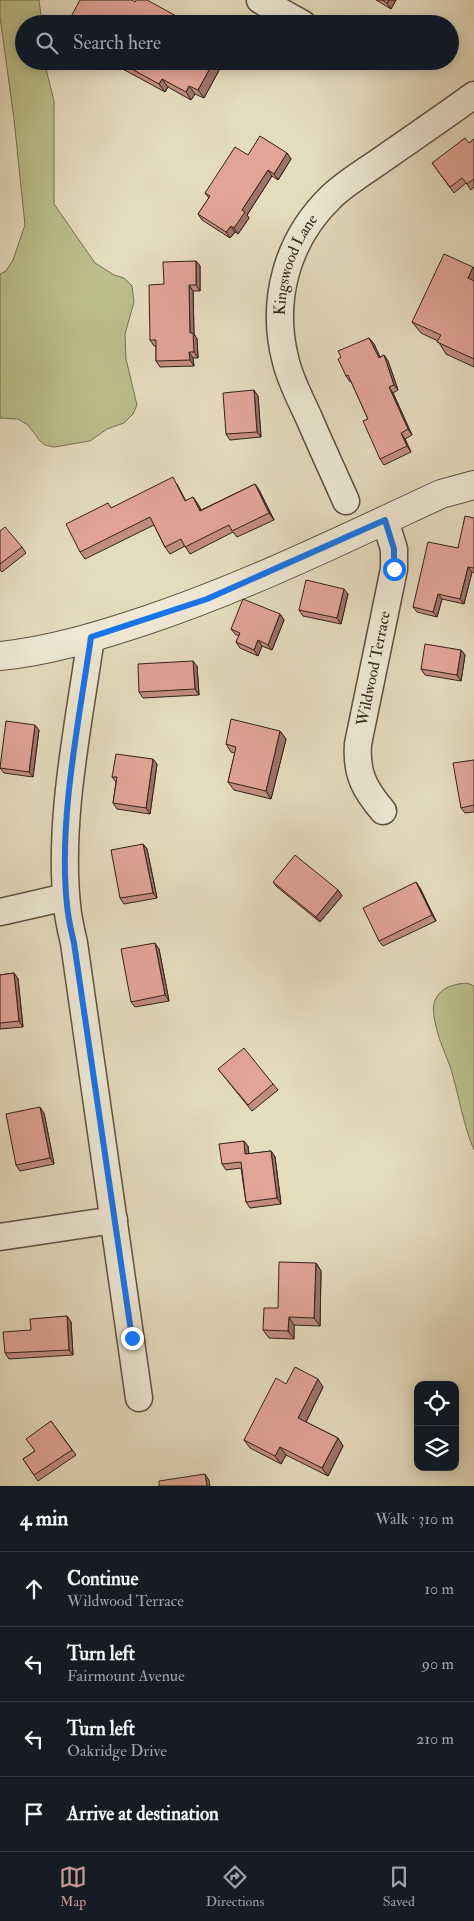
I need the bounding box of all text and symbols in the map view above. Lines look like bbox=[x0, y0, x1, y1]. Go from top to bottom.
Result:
search box bbox=[15, 15, 459, 70]
icon: search bbox=[33, 29, 61, 57]
text: Search here bbox=[73, 31, 161, 55]
street label: Kingswood Lane bbox=[270, 210, 322, 316]
route start bbox=[383, 558, 406, 581]
street label: Wildwood Terrace bbox=[352, 609, 395, 729]
route end bbox=[121, 1327, 144, 1350]
map controls bbox=[414, 1381, 459, 1471]
button: locate bbox=[414, 1381, 459, 1426]
button: layers bbox=[414, 1426, 459, 1471]
text: 4 min bbox=[20, 1505, 68, 1532]
text: Walk · 310 m bbox=[375, 1509, 454, 1529]
text: Continue bbox=[67, 1567, 138, 1591]
icon: ahead bbox=[20, 1575, 48, 1603]
text: 10 m bbox=[424, 1579, 454, 1599]
text: Wildwood Terrace bbox=[67, 1591, 184, 1611]
text: Turn left bbox=[67, 1642, 135, 1666]
icon: left bbox=[20, 1650, 48, 1678]
text: 90 m bbox=[422, 1654, 454, 1674]
text: Fairmount Avenue bbox=[67, 1666, 185, 1686]
text: Turn left bbox=[67, 1717, 135, 1741]
icon: left bbox=[20, 1725, 48, 1753]
text: 210 m bbox=[416, 1729, 454, 1749]
text: Oakridge Drive bbox=[67, 1741, 167, 1761]
icon: arrive bbox=[20, 1800, 48, 1828]
text: Arrive at destination bbox=[67, 1802, 219, 1826]
tab: Map bbox=[59, 1863, 87, 1910]
tab: Directions bbox=[206, 1863, 264, 1910]
tab: Saved bbox=[383, 1863, 415, 1910]

